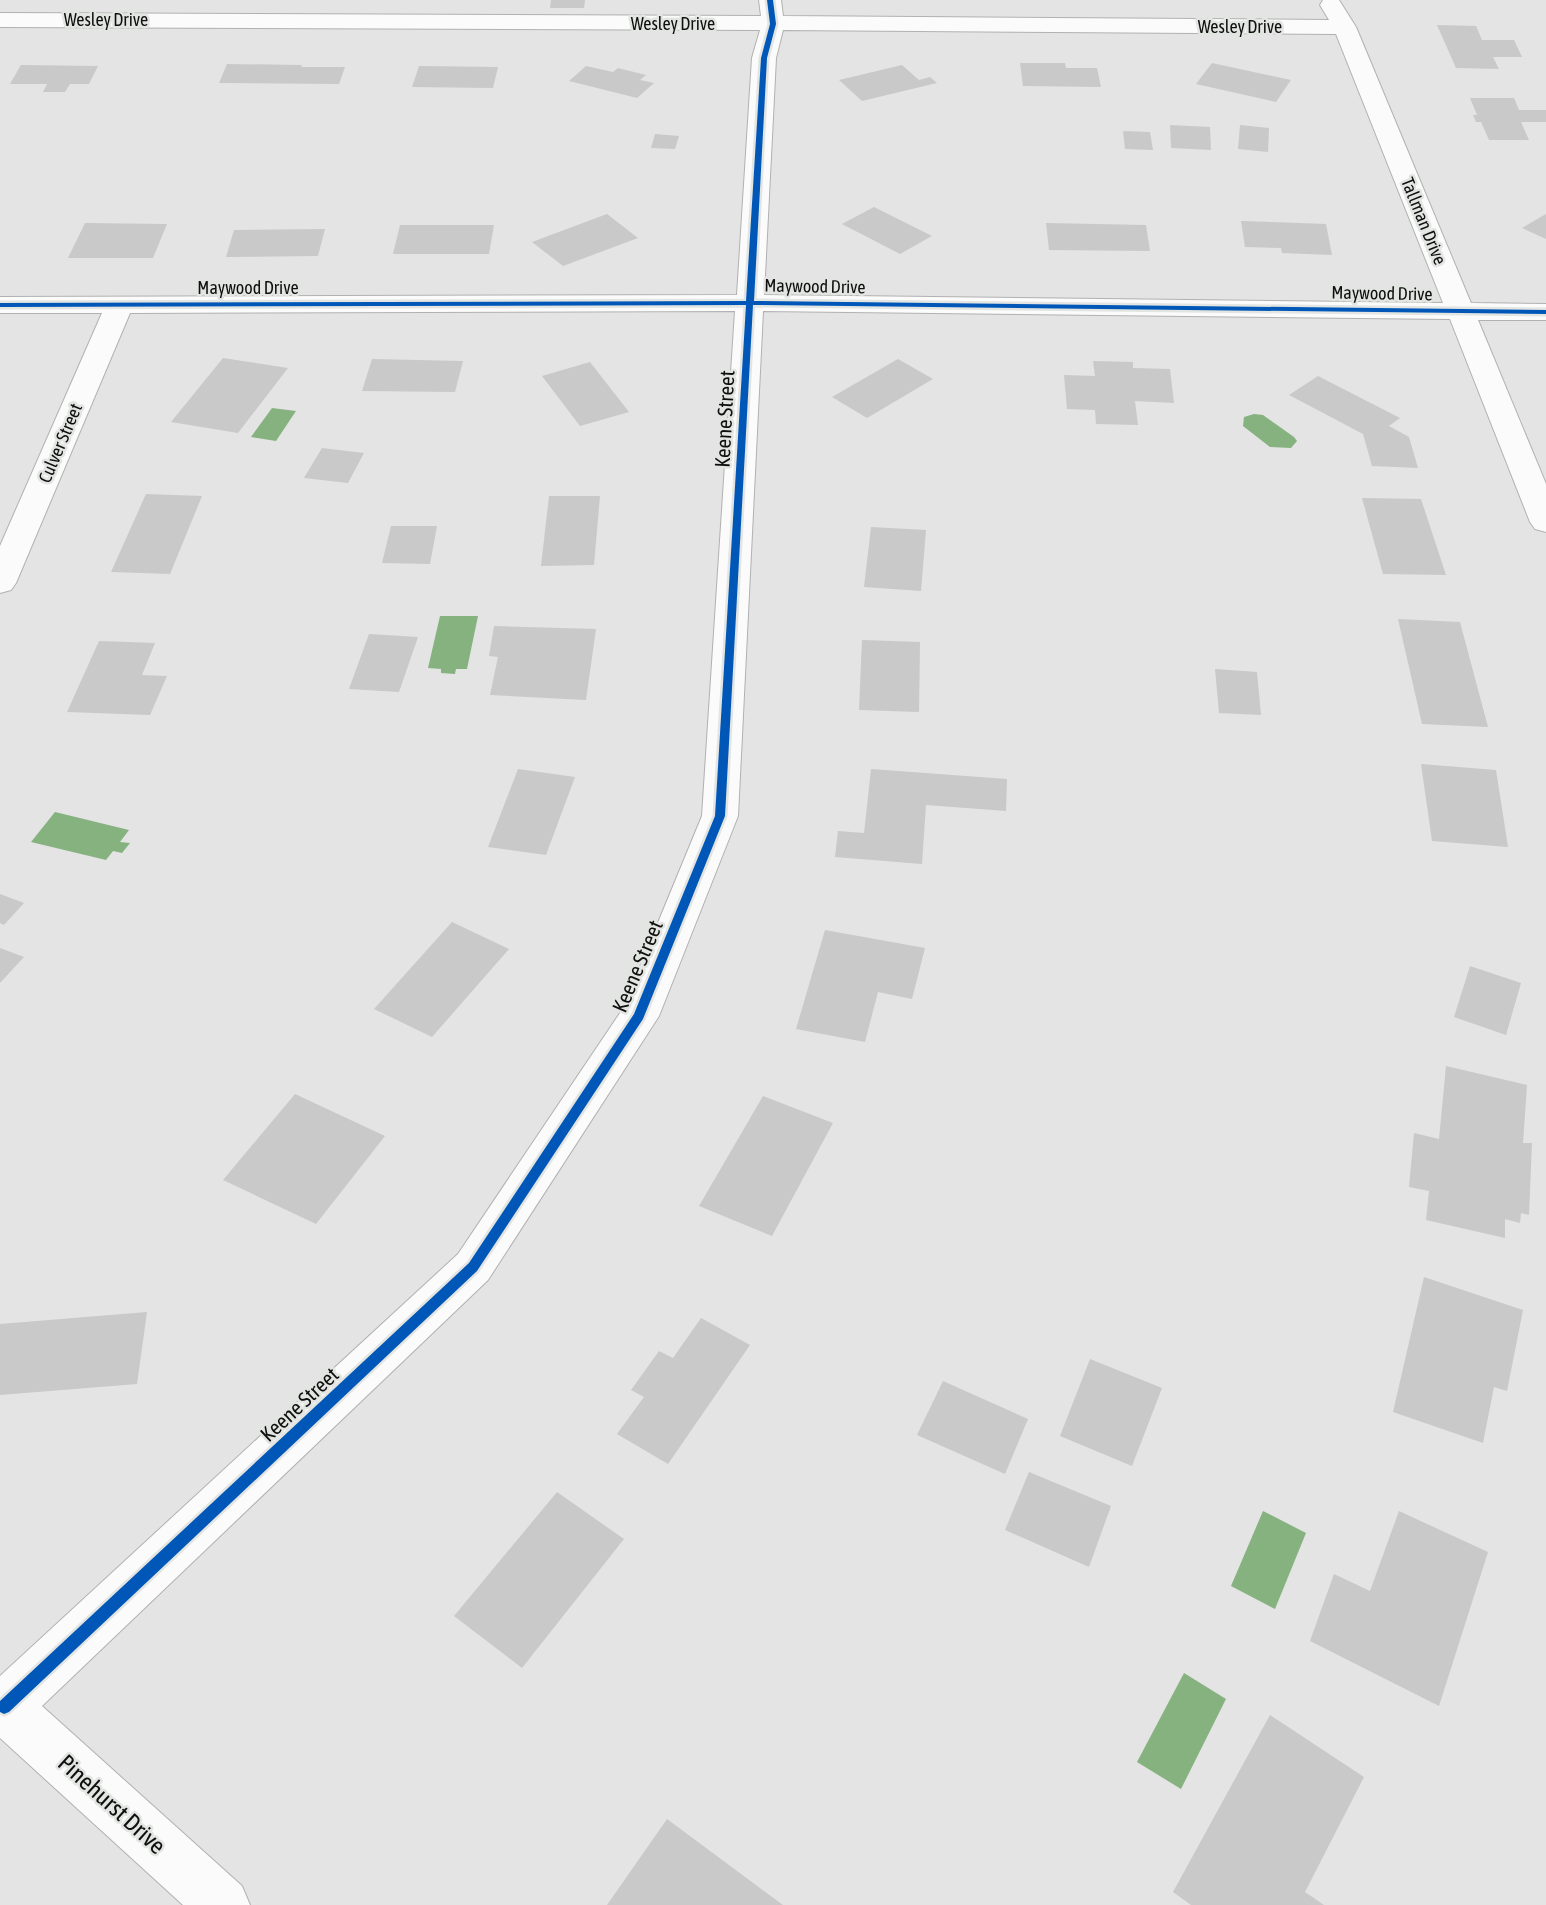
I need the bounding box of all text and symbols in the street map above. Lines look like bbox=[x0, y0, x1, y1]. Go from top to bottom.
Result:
street label: Wesley Drive bbox=[64, 9, 148, 30]
street label: Wesley Drive bbox=[631, 13, 715, 34]
street label: Wesley Drive bbox=[1198, 16, 1282, 37]
street label: Tallman Drive bbox=[1397, 174, 1451, 268]
street label: Maywood Drive bbox=[764, 275, 866, 297]
street label: Maywood Drive bbox=[197, 277, 299, 298]
street label: Maywood Drive bbox=[1331, 282, 1433, 304]
street label: Keene Street bbox=[709, 370, 739, 468]
street label: Culver Street bbox=[34, 400, 86, 486]
street label: Keene Street bbox=[607, 916, 667, 1016]
street label: Keene Street bbox=[255, 1362, 343, 1446]
street label: Pinehurst Drive bbox=[53, 1749, 171, 1859]

